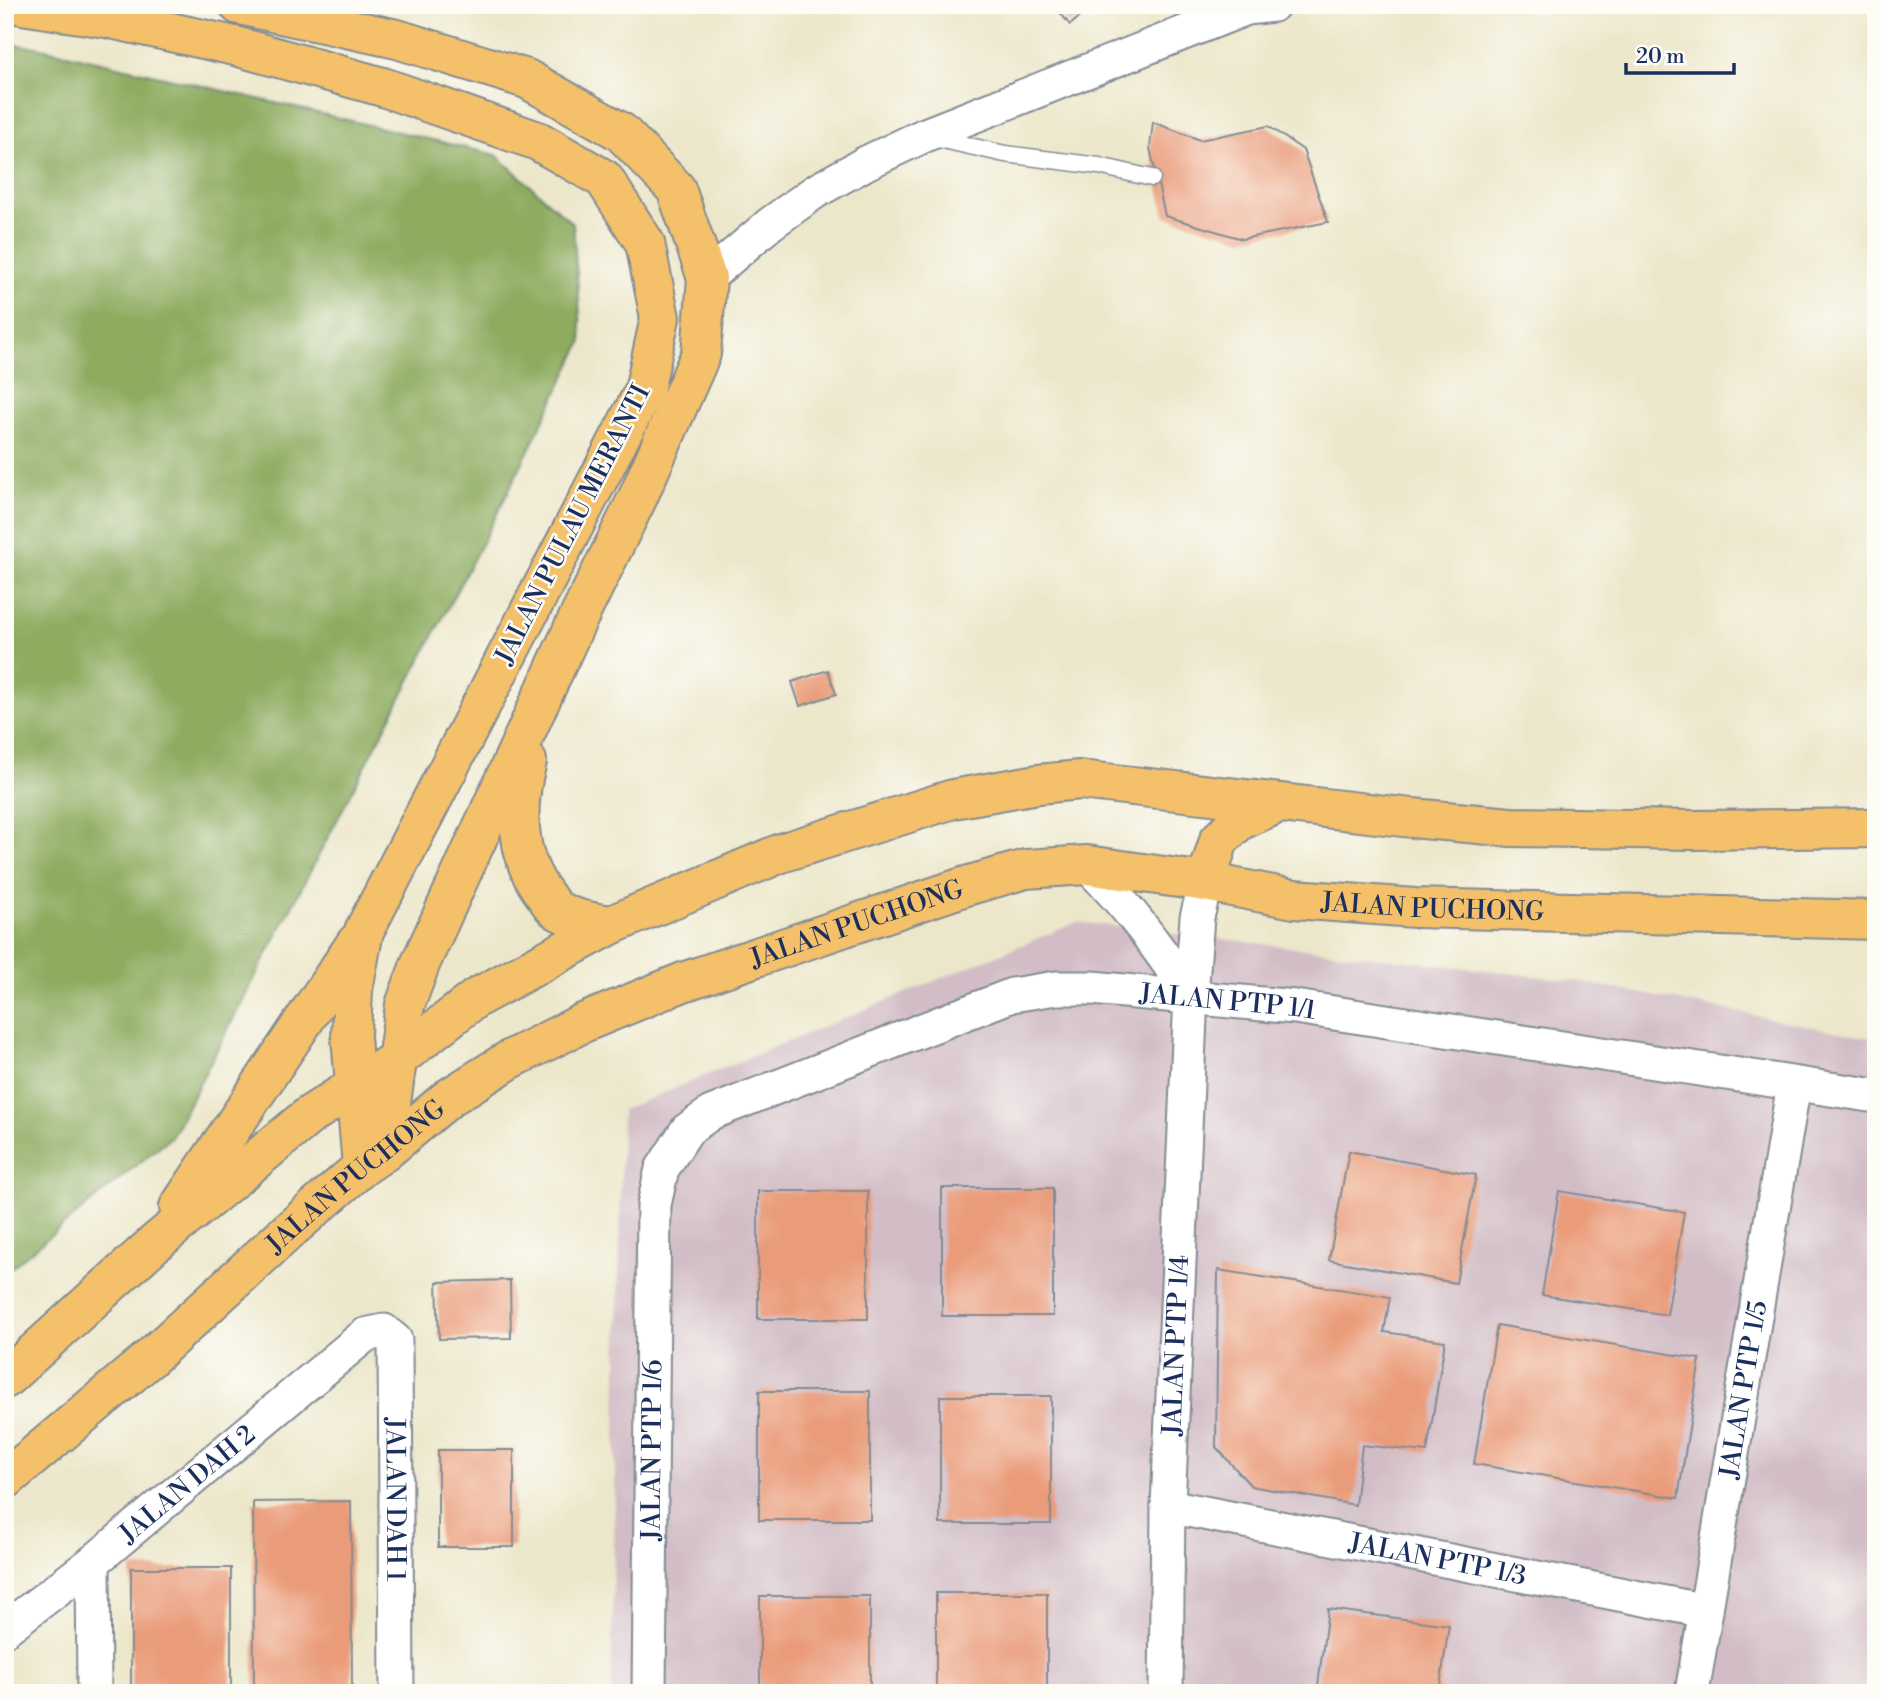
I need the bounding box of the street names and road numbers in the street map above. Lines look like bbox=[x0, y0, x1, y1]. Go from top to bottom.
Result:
street label: JALAN PULAU MERANTI bbox=[488, 379, 657, 671]
street label: JALAN PUCHONG bbox=[745, 873, 968, 975]
street label: JALAN PUCHONG bbox=[1319, 886, 1545, 928]
street label: JALAN PTP 1/1 bbox=[1137, 977, 1318, 1027]
street label: JALAN PUCHONG bbox=[259, 1093, 452, 1261]
street label: JALAN PTP 1/4 bbox=[1156, 1254, 1196, 1437]
street label: JALAN PTP 1/5 bbox=[1713, 1298, 1774, 1482]
street label: JALAN PTP 1/6 bbox=[636, 1359, 669, 1542]
street label: JALAN DAH 1 bbox=[378, 1417, 411, 1581]
street label: JALAN DAH 2 bbox=[112, 1418, 262, 1551]
street label: JALAN PTP 1/3 bbox=[1345, 1527, 1529, 1593]

